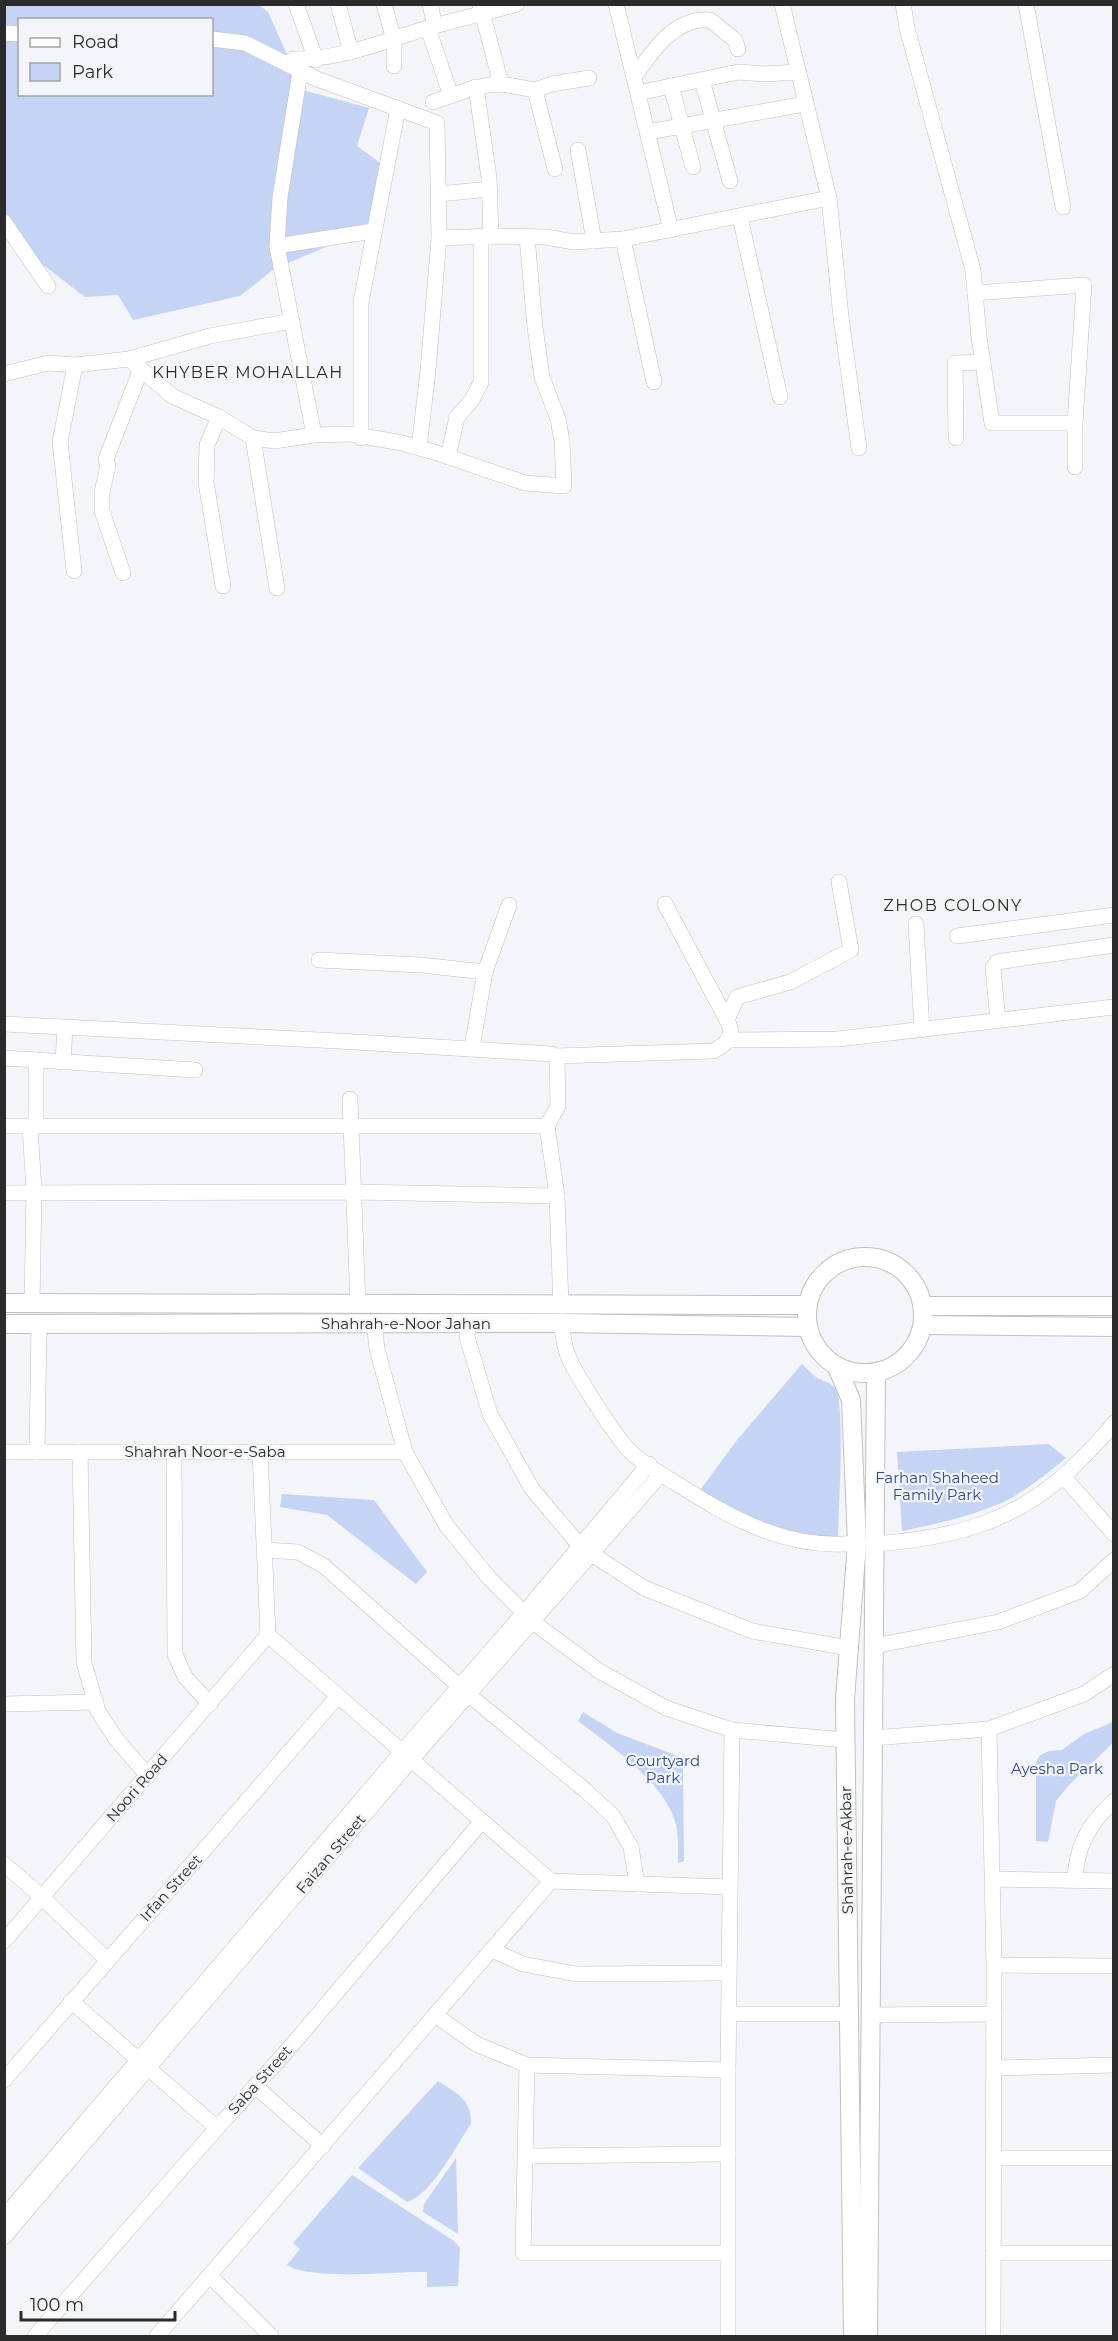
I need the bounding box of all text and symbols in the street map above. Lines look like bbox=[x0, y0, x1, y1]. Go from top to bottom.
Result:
legend bbox=[18, 18, 213, 96]
text: Road bbox=[72, 31, 119, 53]
text: Park bbox=[72, 61, 113, 83]
district label: KHYBER MOHALLAH bbox=[152, 363, 344, 382]
district label: ZHOB COLONY bbox=[883, 896, 1023, 915]
street label: Shahrah-e-Noor Jahan bbox=[321, 1314, 491, 1333]
street label: Shahrah Noor-e-Saba bbox=[124, 1442, 286, 1461]
park label: Farhan Shaheed Family Park bbox=[875, 1468, 999, 1504]
street label: Noori Road bbox=[102, 1750, 171, 1826]
park label: Courtyard Park bbox=[626, 1751, 700, 1787]
park label: Ayesha Park bbox=[1011, 1759, 1103, 1778]
street label: Shahrah-e-Akbar bbox=[836, 1786, 857, 1914]
street label: Faizan Street bbox=[292, 1810, 369, 1897]
street label: Irfan Street bbox=[136, 1850, 206, 1925]
street label: Saba Street bbox=[224, 2041, 296, 2118]
scale bar bbox=[21, 2284, 176, 2322]
text: 100 m bbox=[30, 2294, 84, 2316]

